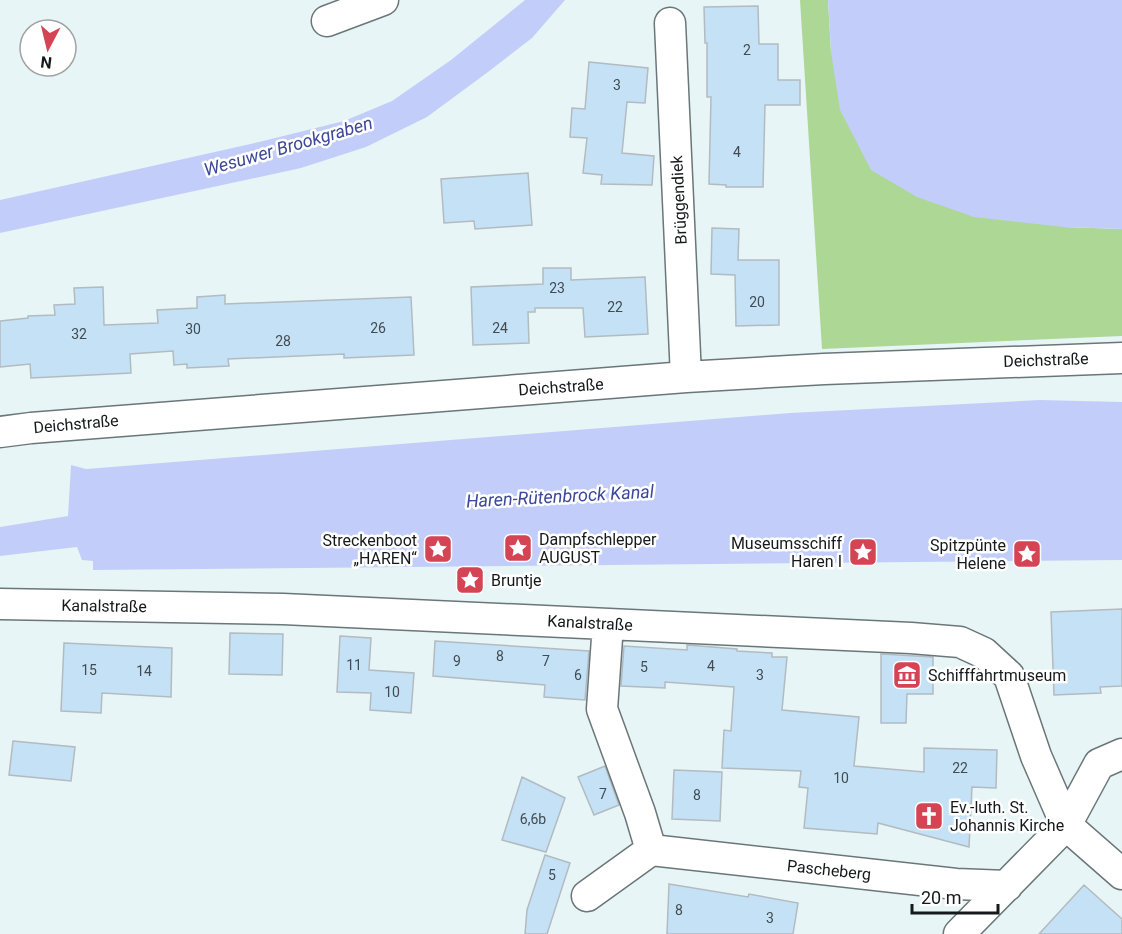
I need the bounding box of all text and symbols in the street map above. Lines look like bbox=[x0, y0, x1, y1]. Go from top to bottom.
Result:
north arrow bbox=[18, 18, 78, 78]
house number: 2 bbox=[743, 42, 751, 58]
text: N bbox=[39, 52, 53, 73]
house number: 3 bbox=[613, 77, 621, 93]
water label: Wesuwer Brookgraben bbox=[201, 112, 375, 180]
house number: 4 bbox=[733, 144, 741, 160]
street label: Brüggendiek bbox=[667, 154, 691, 245]
house number: 23 bbox=[549, 280, 565, 296]
house number: 20 bbox=[749, 294, 765, 310]
house number: 22 bbox=[607, 299, 623, 315]
house number: 26 bbox=[370, 320, 386, 336]
house number: 24 bbox=[492, 320, 508, 336]
house number: 30 bbox=[185, 321, 201, 337]
house number: 32 bbox=[71, 326, 87, 342]
house number: 28 bbox=[275, 333, 291, 349]
street label: Deichstraße bbox=[1003, 349, 1089, 371]
street label: Deichstraße bbox=[518, 375, 604, 399]
street label: Deichstraße bbox=[33, 411, 119, 437]
water label: Haren-Rütenbrock Kanal bbox=[465, 481, 655, 511]
place label: Dampfschlepper AUGUST bbox=[539, 530, 657, 567]
place label: Streckenboot „HAREN“ bbox=[322, 531, 417, 568]
place icon: Dampfschlepper AUGUST bbox=[502, 532, 534, 564]
place icon: Streckenboot „HAREN“ bbox=[422, 533, 454, 565]
place label: Museumsschiff Haren I bbox=[731, 534, 842, 571]
place icon: Museumsschiff Haren I bbox=[847, 536, 879, 568]
place label: Spitzpünte Helene bbox=[930, 536, 1006, 573]
place icon: Spitzpünte Helene bbox=[1011, 538, 1043, 570]
place icon: Bruntje bbox=[454, 564, 486, 596]
place label: Bruntje bbox=[491, 571, 542, 590]
street label: Kanalstraße bbox=[61, 596, 147, 616]
street label: Kanalstraße bbox=[547, 611, 633, 635]
house number: 8 bbox=[496, 648, 504, 664]
house number: 9 bbox=[453, 653, 461, 669]
house number: 7 bbox=[542, 653, 550, 669]
house number: 11 bbox=[346, 657, 362, 673]
house number: 4 bbox=[707, 658, 715, 674]
house number: 5 bbox=[640, 659, 648, 675]
museum icon: Schifffahrtmuseum bbox=[891, 659, 923, 691]
house number: 15 bbox=[81, 662, 97, 678]
house number: 14 bbox=[136, 663, 152, 679]
place label: Schifffahrtmuseum bbox=[928, 666, 1066, 685]
house number: 6 bbox=[574, 667, 582, 683]
house number: 3 bbox=[756, 667, 764, 683]
house number: 10 bbox=[384, 684, 400, 700]
house number: 22 bbox=[952, 760, 968, 776]
house number: 10 bbox=[833, 770, 849, 786]
house number: 7 bbox=[599, 786, 607, 802]
house number: 8 bbox=[693, 787, 701, 803]
place label: Ev.-luth. St. Johannis Kirche bbox=[950, 798, 1064, 835]
church icon: Ev.-luth. St. Johannis Kirche bbox=[913, 800, 945, 832]
house number: 6,6b bbox=[520, 811, 546, 827]
street label: Pascheberg bbox=[786, 856, 872, 884]
house number: 5 bbox=[548, 867, 556, 883]
scale bar bbox=[912, 877, 998, 915]
text: 20 m bbox=[921, 887, 961, 908]
house number: 8 bbox=[675, 902, 683, 918]
house number: 3 bbox=[766, 910, 774, 926]

